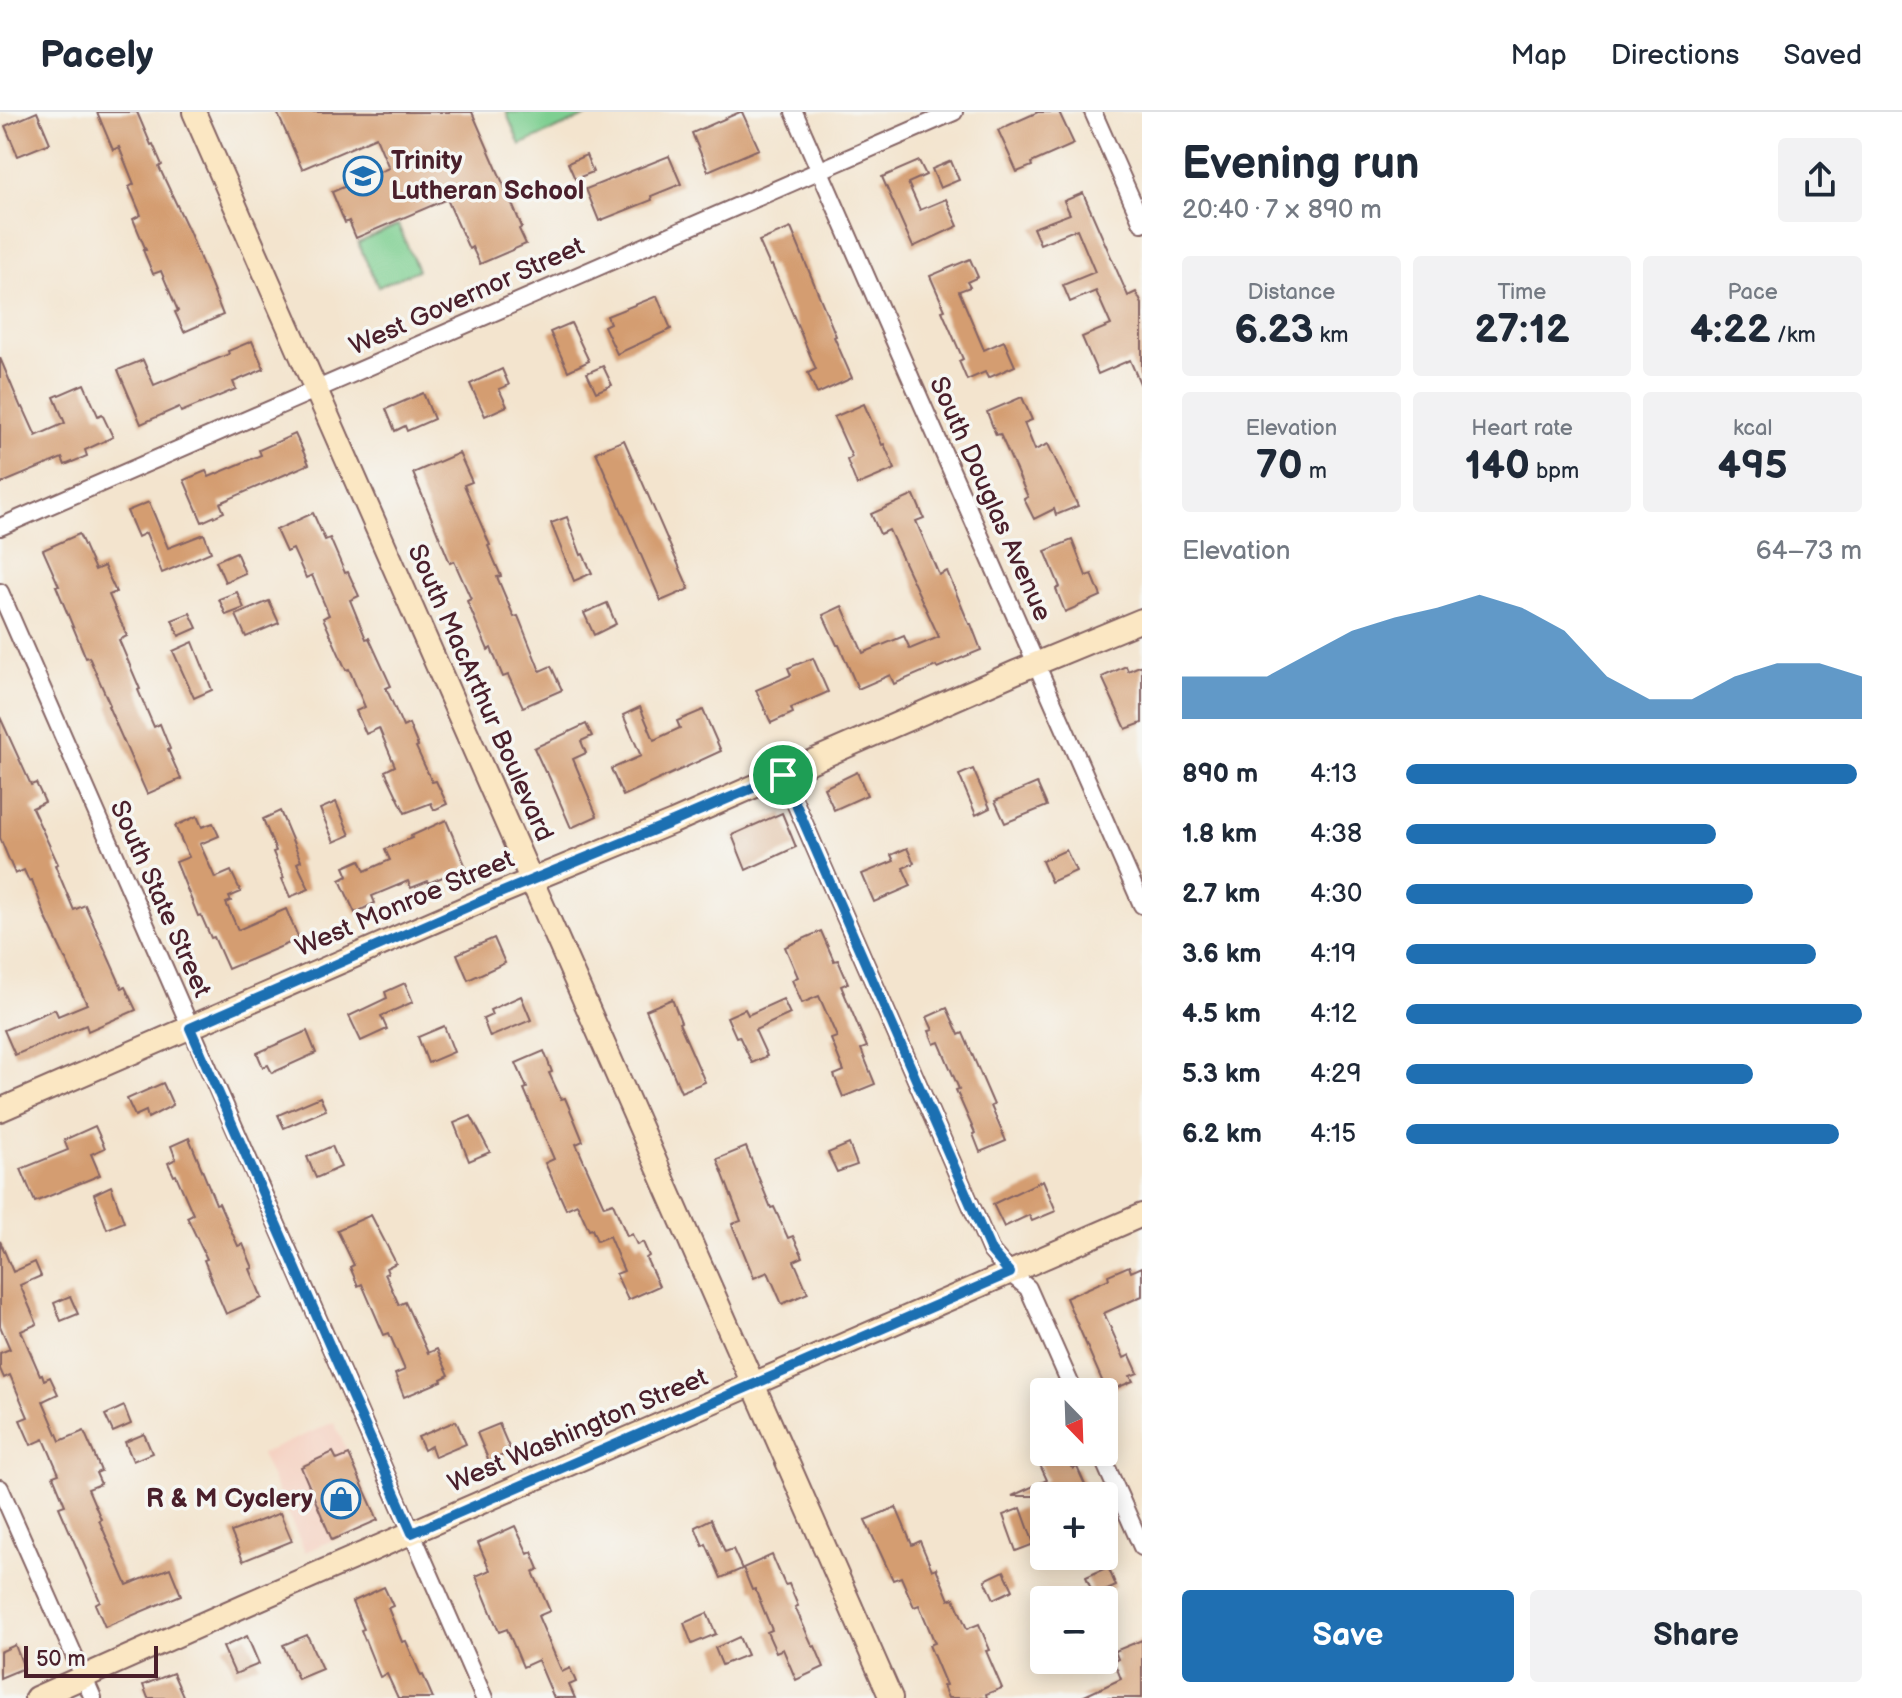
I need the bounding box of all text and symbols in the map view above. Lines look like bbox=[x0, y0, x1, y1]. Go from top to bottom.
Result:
text: Pacely bbox=[40, 33, 153, 78]
text: Map bbox=[1510, 39, 1567, 72]
text: Directions bbox=[1611, 39, 1739, 72]
text: Saved bbox=[1783, 39, 1862, 72]
text: Evening run bbox=[1182, 138, 1419, 191]
button: share bbox=[1778, 138, 1862, 222]
place label: Trinity Lutheran School bbox=[391, 146, 584, 207]
school or university icon: Trinity Lutheran School bbox=[342, 155, 384, 197]
text: 20:40 · 7 × 890 m bbox=[1182, 195, 1382, 226]
street label: West Governor Street bbox=[345, 231, 589, 363]
text: Distance bbox=[1247, 279, 1335, 306]
text: Time bbox=[1498, 279, 1546, 306]
text: Pace bbox=[1728, 279, 1778, 306]
text: 6.23 bbox=[1234, 306, 1314, 354]
text: 27:12 bbox=[1474, 306, 1570, 354]
text: 4:22 bbox=[1690, 306, 1771, 354]
text: km bbox=[1314, 322, 1348, 349]
text: /km bbox=[1771, 322, 1816, 349]
street label: South Douglas Avenue bbox=[922, 372, 1058, 626]
text: Elevation bbox=[1245, 415, 1337, 442]
text: Heart rate bbox=[1471, 415, 1573, 442]
text: kcal bbox=[1733, 415, 1772, 442]
text: 70 bbox=[1256, 442, 1303, 490]
text: 140 bbox=[1465, 442, 1530, 490]
text: 495 bbox=[1718, 442, 1788, 490]
text: m bbox=[1303, 458, 1327, 485]
text: bpm bbox=[1530, 458, 1579, 485]
text: Elevation bbox=[1182, 536, 1290, 567]
text: 64–73 m bbox=[1756, 536, 1862, 567]
street label: South MacArthur Boulevard bbox=[400, 540, 560, 846]
pin bbox=[749, 741, 817, 809]
icon: arrive bbox=[761, 753, 805, 797]
text: 890 m bbox=[1182, 759, 1258, 790]
text: 4:13 bbox=[1310, 759, 1357, 790]
street label: South State Street bbox=[103, 796, 217, 1002]
text: 1.8 km bbox=[1182, 819, 1257, 850]
text: 4:38 bbox=[1310, 819, 1362, 850]
street label: West Monroe Street bbox=[291, 844, 519, 964]
text: 2.7 km bbox=[1182, 879, 1260, 910]
text: 4:30 bbox=[1310, 879, 1362, 910]
text: 3.6 km bbox=[1182, 939, 1261, 970]
text: 4:19 bbox=[1310, 939, 1356, 970]
text: 4.5 km bbox=[1182, 999, 1261, 1030]
text: 4:12 bbox=[1310, 999, 1357, 1030]
text: 5.3 km bbox=[1182, 1059, 1261, 1090]
text: 4:29 bbox=[1310, 1059, 1361, 1090]
text: 6.2 km bbox=[1182, 1119, 1262, 1150]
text: 4:15 bbox=[1310, 1119, 1356, 1150]
street label: West Washington Street bbox=[444, 1362, 712, 1500]
north arrow bbox=[1030, 1378, 1118, 1466]
map controls bbox=[1030, 1378, 1118, 1674]
shop icon: R & M Cyclery bbox=[320, 1478, 362, 1520]
button: + bbox=[1030, 1482, 1118, 1570]
place label: R & M Cyclery bbox=[146, 1484, 313, 1515]
button: − bbox=[1030, 1586, 1118, 1674]
button: Save bbox=[1182, 1590, 1514, 1682]
button: Share bbox=[1530, 1590, 1862, 1682]
scale bar bbox=[24, 1642, 158, 1678]
text: 50 m bbox=[36, 1646, 86, 1673]

